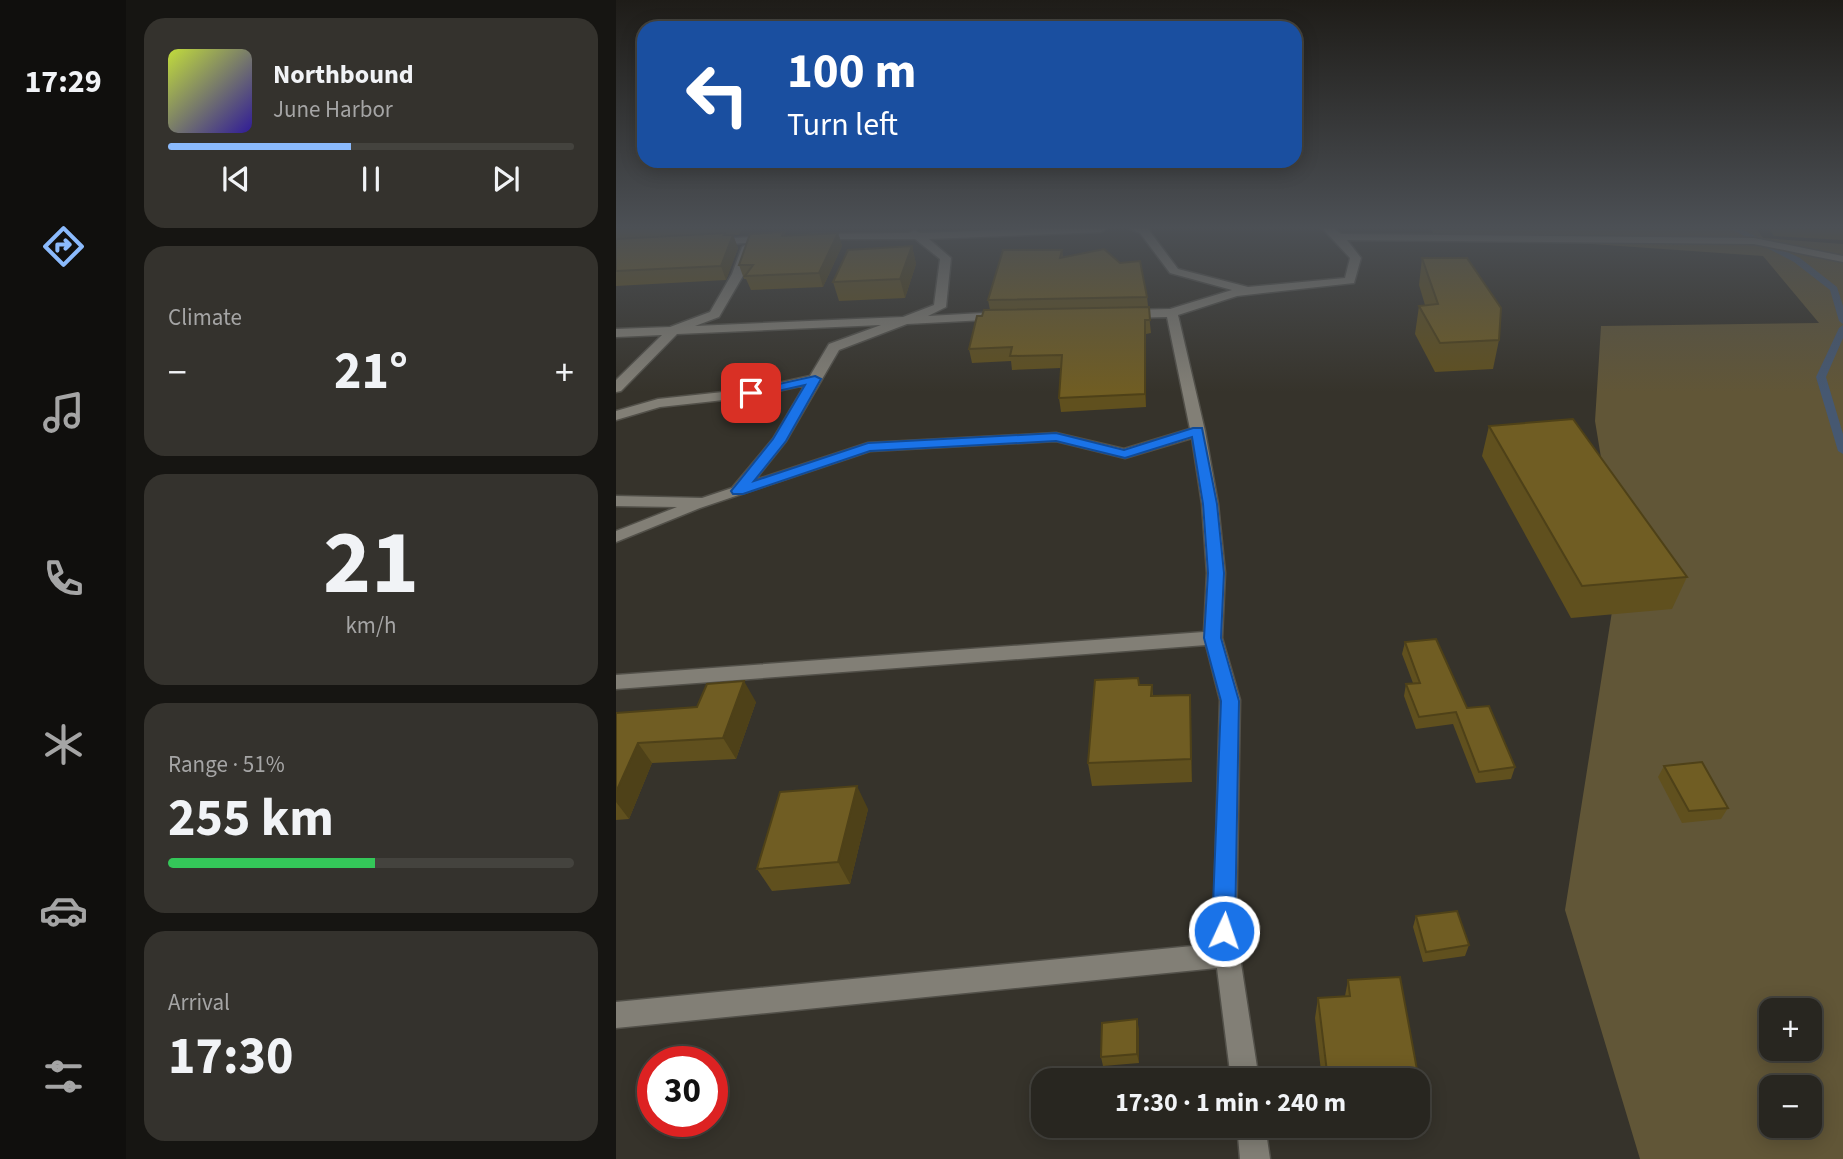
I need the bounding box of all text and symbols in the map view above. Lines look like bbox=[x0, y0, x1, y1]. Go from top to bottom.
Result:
text: 100 m bbox=[787, 37, 916, 107]
icon: left bbox=[672, 49, 763, 140]
text: Northbound bbox=[273, 56, 414, 93]
text: 17:29 bbox=[24, 59, 102, 105]
text: June Harbor bbox=[273, 93, 393, 126]
text: Turn left bbox=[787, 102, 898, 148]
icon: previous bbox=[217, 160, 255, 198]
icon: pause bbox=[352, 160, 390, 198]
icon: next bbox=[487, 160, 525, 198]
icon: directions bbox=[39, 222, 88, 271]
text: Climate bbox=[168, 301, 242, 334]
text: 21° bbox=[334, 335, 408, 409]
text: − bbox=[168, 346, 187, 400]
text: + bbox=[555, 346, 574, 400]
pin bbox=[721, 363, 781, 423]
icon: arrive bbox=[732, 374, 770, 412]
icon: music bbox=[39, 388, 88, 437]
text: 21 bbox=[323, 499, 419, 628]
icon: phone bbox=[39, 554, 88, 603]
text: km/h bbox=[345, 609, 397, 642]
icon: climate bbox=[39, 720, 88, 769]
text: Range · 51% bbox=[168, 748, 285, 781]
text: 255 km bbox=[168, 782, 334, 856]
icon: car bbox=[39, 886, 88, 935]
position arrow bbox=[1187, 894, 1261, 968]
text: Arrival bbox=[168, 986, 230, 1019]
map controls bbox=[1759, 998, 1822, 1138]
button: + bbox=[1759, 998, 1822, 1061]
text: 17:30 bbox=[168, 1020, 293, 1094]
speed limit sign: 30 bbox=[637, 1046, 728, 1137]
icon: filters bbox=[39, 1052, 88, 1101]
button: − bbox=[1759, 1075, 1822, 1138]
text: 17:30 · 1 min · 240 m bbox=[1115, 1084, 1346, 1121]

